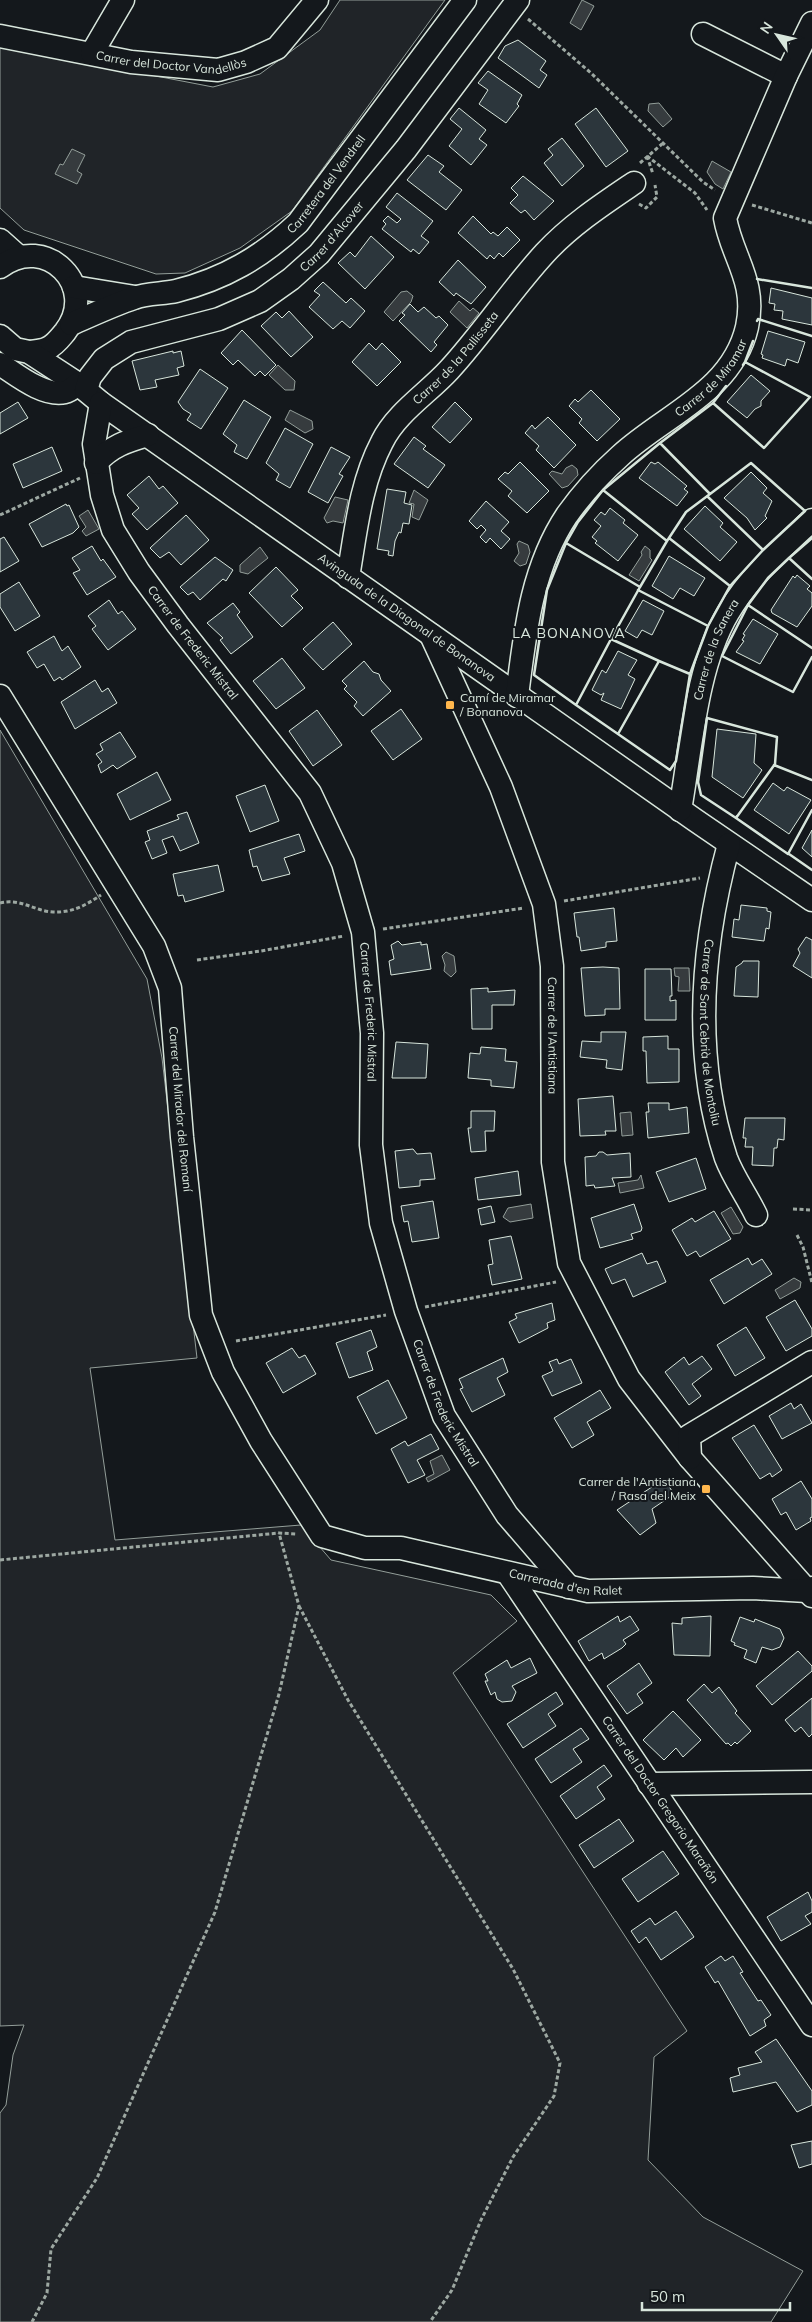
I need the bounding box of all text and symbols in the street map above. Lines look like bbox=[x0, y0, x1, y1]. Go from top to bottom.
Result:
north arrow bbox=[752, 10, 802, 60]
text: N bbox=[756, 18, 777, 37]
street label: Carrer del Doctor Vandellòs bbox=[95, 47, 248, 78]
street label: Carretera del Vendrell bbox=[283, 132, 368, 237]
street label: Carrer d'Alcover bbox=[296, 198, 367, 275]
street label: Carrer de la Pallisseta bbox=[409, 308, 501, 407]
street label: Carrer de Miramar bbox=[671, 336, 750, 420]
street label: Avinguda de la Diagonal de Bonanova bbox=[315, 550, 499, 685]
street label: Carrer de Frederic Mistral bbox=[144, 582, 242, 702]
street label: Carrer de la Sanera bbox=[690, 596, 742, 702]
district label: LA BONANOVA bbox=[512, 624, 626, 642]
place label: Camí de Miramar / Bonanova bbox=[459, 690, 556, 719]
marker: Camí de Miramar / Bonanova bbox=[444, 699, 456, 711]
street label: Carrer de Sant Cebrià de Montoliu bbox=[697, 938, 724, 1127]
street label: Carrer de Frederic Mistral bbox=[357, 941, 380, 1082]
street label: Carrer de l'Antistiana bbox=[545, 977, 561, 1094]
street label: Carrer del Mirador del Romaní bbox=[166, 1026, 196, 1194]
street label: Carrer de Frederic Mistral bbox=[410, 1337, 482, 1469]
place label: Carrer de l'Antistiana / Rasa del Meix bbox=[578, 1474, 697, 1503]
marker: Carrer de l'Antistiana / Rasa del Meix bbox=[700, 1483, 712, 1495]
street label: Carrerada d'en Ralet bbox=[508, 1565, 622, 1598]
street label: Carrer del Doctor Gregorio Marañón bbox=[599, 1713, 723, 1886]
scale bar bbox=[642, 2280, 790, 2312]
text: 50 m bbox=[650, 2287, 685, 2306]

